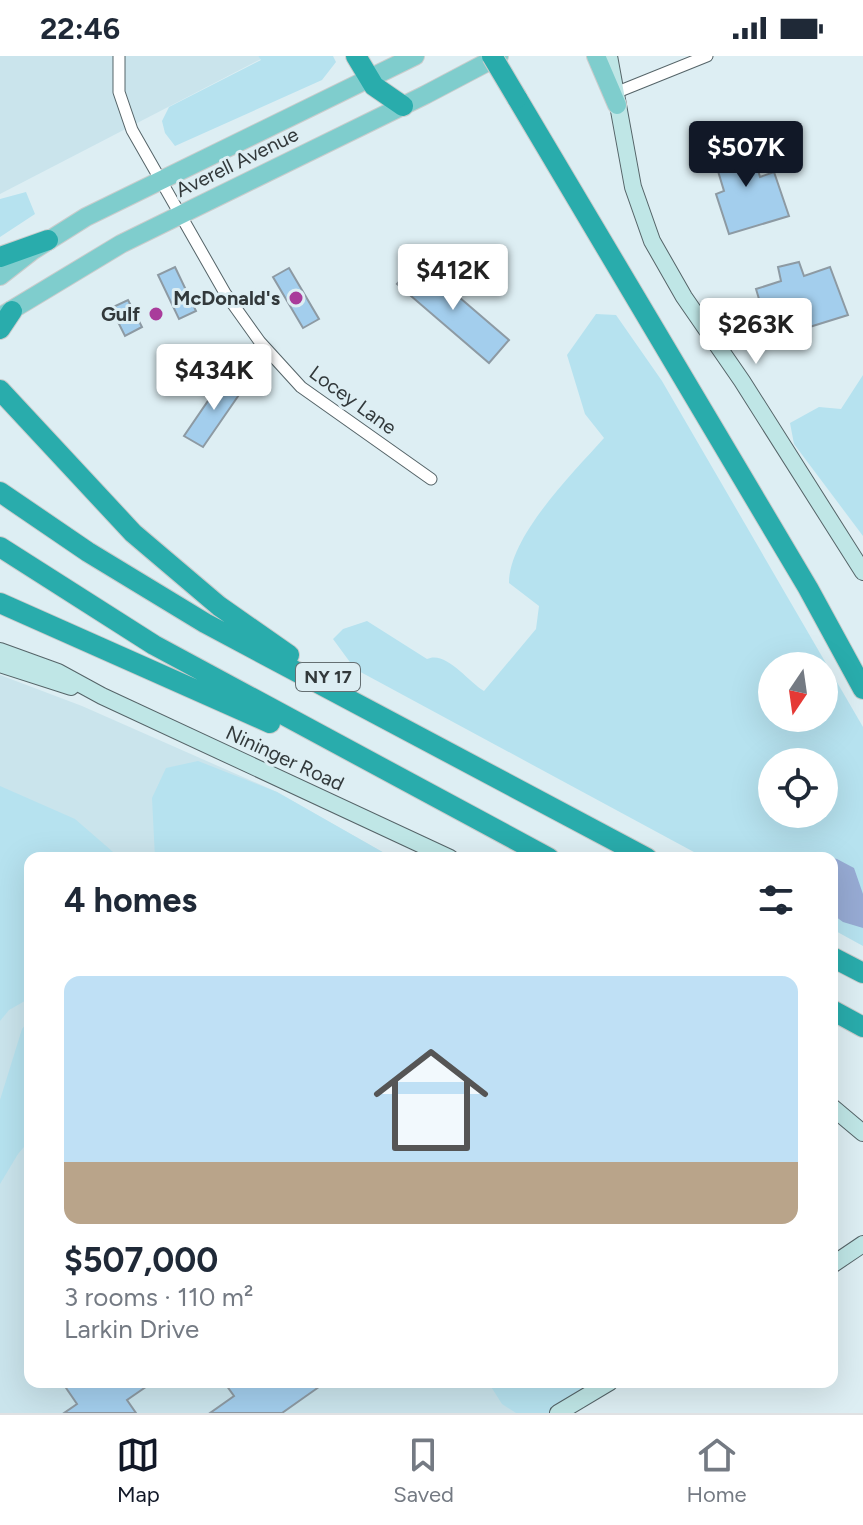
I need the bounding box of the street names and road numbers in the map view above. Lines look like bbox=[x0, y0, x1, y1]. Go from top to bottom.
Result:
street label: Averell Avenue bbox=[172, 122, 302, 202]
street label: Locey Lane bbox=[305, 360, 401, 440]
road number: NY 17 bbox=[296, 663, 360, 691]
street label: Nininger Road bbox=[222, 720, 348, 796]

